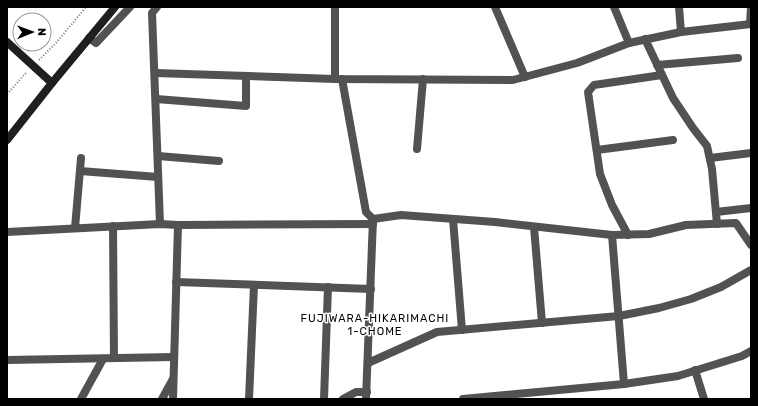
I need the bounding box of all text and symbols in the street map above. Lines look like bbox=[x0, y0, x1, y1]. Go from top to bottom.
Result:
north arrow bbox=[12, 12, 52, 52]
text: N bbox=[35, 28, 48, 36]
district label: FUJIWARA-HIKARIMACHI 1-CHOME bbox=[301, 312, 449, 338]

